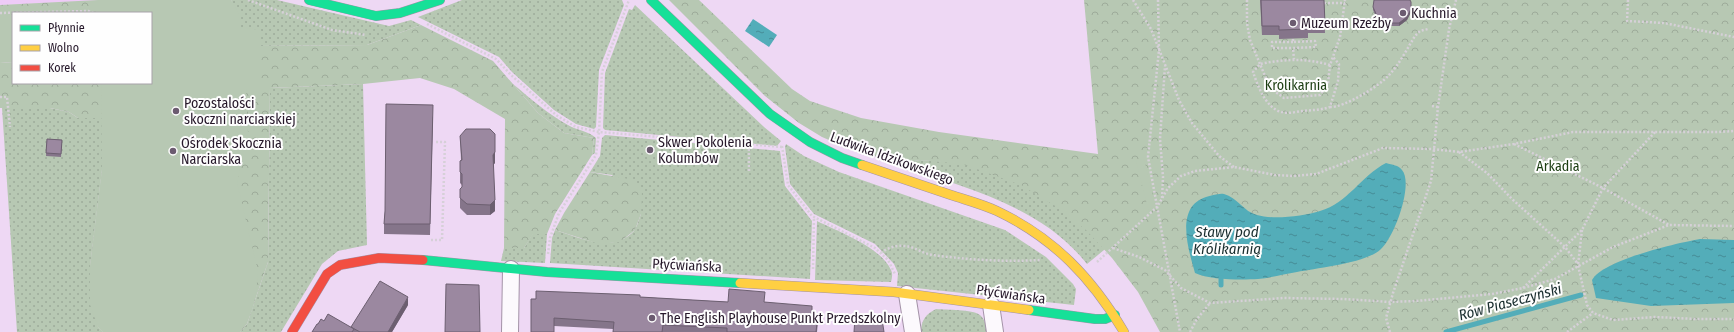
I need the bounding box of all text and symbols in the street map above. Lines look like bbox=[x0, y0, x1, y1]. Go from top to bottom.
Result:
place label: Kuchnia bbox=[1411, 5, 1457, 22]
marker: Kuchnia bbox=[1398, 8, 1408, 18]
legend bbox=[12, 12, 152, 84]
place label: Muzeum Rzeźby bbox=[1301, 15, 1392, 32]
marker: Muzeum Rzeźby bbox=[1288, 18, 1298, 28]
text: Płynnie bbox=[48, 21, 85, 35]
text: Wolno bbox=[48, 41, 79, 55]
text: Korek bbox=[48, 61, 76, 75]
park label: Królikarnia bbox=[1265, 77, 1327, 94]
place label: Pozostalości skoczni narciarskiej bbox=[184, 95, 296, 128]
marker: Pozostalości skoczni narciarskiej bbox=[171, 106, 181, 116]
street label: Ludwika Idzikowskiego bbox=[828, 128, 956, 189]
place label: Skwer Pokolenia Kolumbów bbox=[658, 134, 752, 167]
place label: Ośrodek Skocznia Narciarska bbox=[181, 135, 282, 168]
marker: Skwer Pokolenia Kolumbów bbox=[645, 145, 655, 155]
marker: Ośrodek Skocznia Narciarska bbox=[168, 146, 178, 156]
park label: Arkadia bbox=[1536, 158, 1580, 175]
water label: Stawy pod Królikarnią bbox=[1193, 223, 1261, 258]
street label: Płyćwiańska bbox=[652, 255, 722, 276]
water label: Rów Piaseczyński bbox=[1457, 280, 1564, 324]
street label: Płyćwiańska bbox=[975, 281, 1047, 308]
place label: The English Playhouse Punkt Przedszkolny bbox=[660, 310, 901, 327]
marker: The English Playhouse Punkt Przedszkolny bbox=[647, 313, 657, 323]

